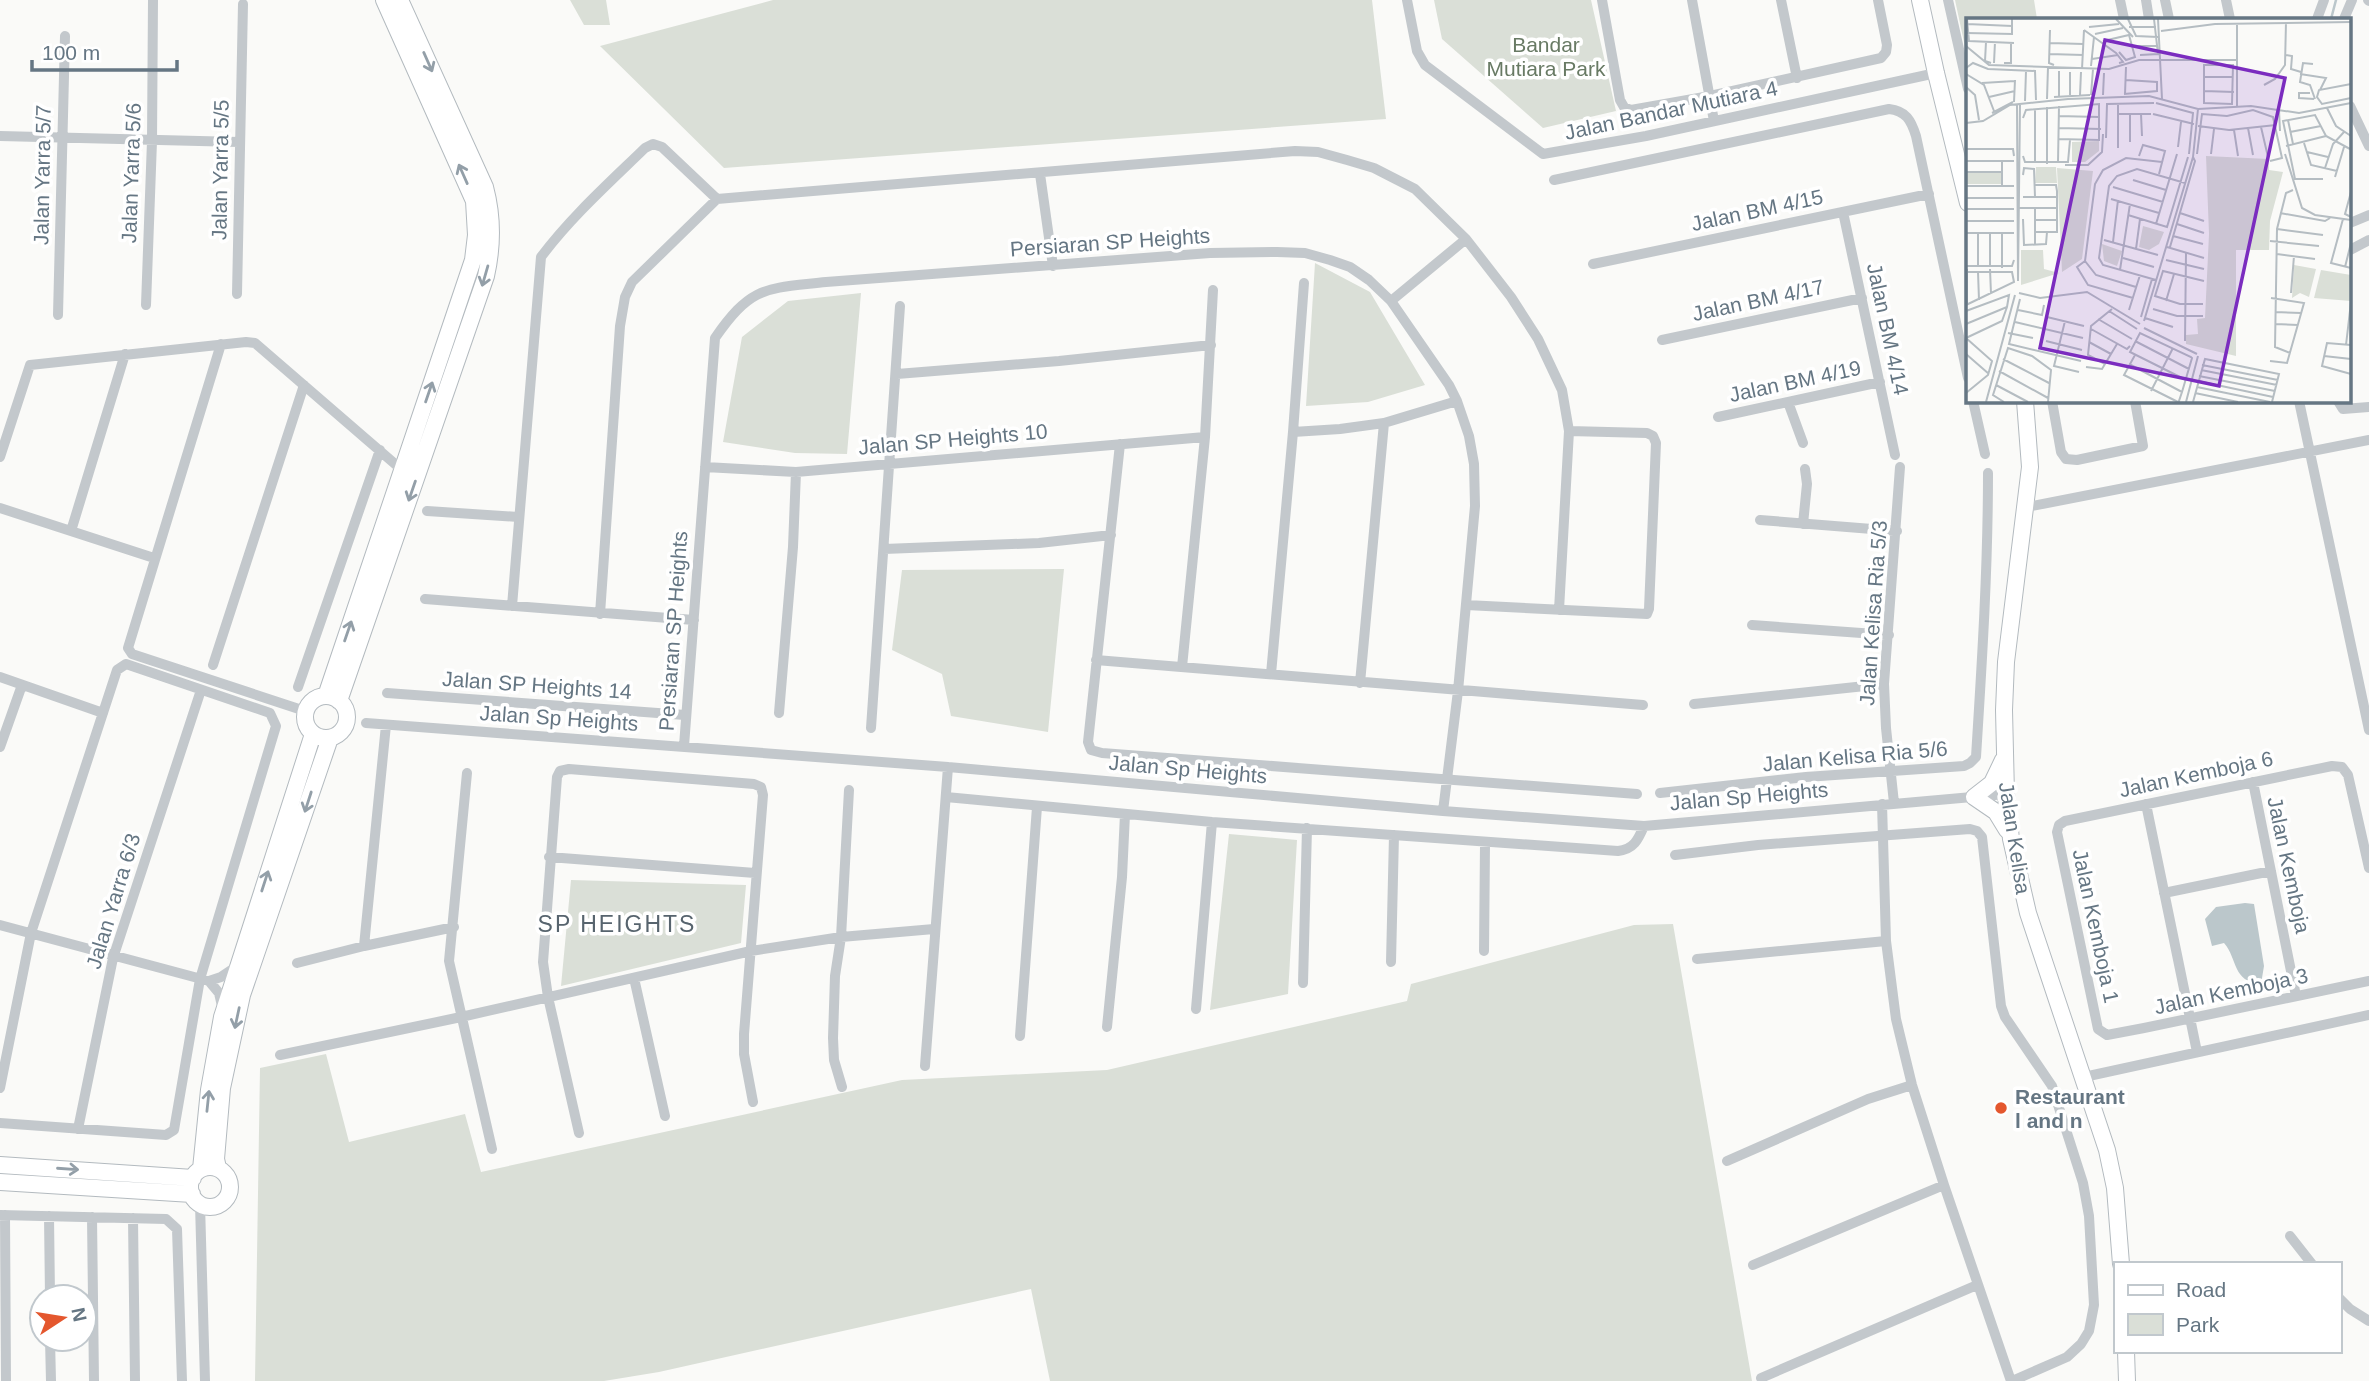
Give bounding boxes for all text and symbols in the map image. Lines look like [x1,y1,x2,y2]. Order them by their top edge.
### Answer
inset map [1966,18,2352,402]
scale bar [32,28,177,72]
park label: Bandar Mutiara Park [1486,33,1606,80]
text: 100 m [42,41,100,64]
one-way arrow [422,51,435,72]
street label: Jalan Bandar Mutiara 4 [1562,76,1780,144]
street label: Jalan Yarra 5/5 [207,100,233,240]
street label: Jalan Yarra 5/6 [117,102,145,244]
street label: Jalan Yarra 5/7 [29,105,55,245]
one-way arrow [456,164,469,186]
street label: Jalan BM 4/15 [1689,185,1825,235]
street label: Persiaran SP Heights [1009,224,1211,260]
street label: Jalan BM 4/14 [1863,261,1913,397]
one-way arrow [478,265,491,287]
street label: Jalan BM 4/17 [1690,275,1826,325]
street label: Jalan BM 4/19 [1727,356,1863,406]
one-way arrow [424,382,436,404]
street label: Jalan SP Heights 10 [857,419,1049,459]
one-way arrow [405,480,418,502]
street label: Jalan Kelisa Ria 5/3 [1855,520,1891,706]
street label: Persiaran SP Heights [655,530,691,732]
one-way arrow [343,620,355,642]
street label: Jalan SP Heights 14 [441,667,633,703]
street label: Jalan Sp Heights [479,701,639,735]
street label: Jalan Kelisa Ria 5/6 [1762,736,1948,776]
street label: Jalan Kemboja 6 [2117,746,2275,802]
street label: Jalan Sp Heights [1108,751,1268,787]
street label: Jalan Sp Heights [1669,778,1829,814]
street label: Jalan Kelisa [1995,780,2035,896]
one-way arrow [301,791,313,813]
street label: Jalan Kemboja [2263,795,2315,936]
street label: Jalan Yarra 6/3 [81,830,145,972]
street label: Jalan Kemboja 1 [2068,847,2124,1005]
one-way arrow [259,871,272,893]
district label: SP HEIGHTS [538,911,696,937]
street label: Jalan Kemboja 3 [2152,963,2310,1019]
one-way arrow [230,1006,243,1029]
place label: Restaurant l and n [2015,1085,2125,1132]
one-way arrow [202,1090,215,1113]
marker: Restaurant l and n [1993,1100,2009,1116]
one-way arrow [56,1163,79,1176]
legend [2114,1262,2341,1353]
text: Road [2176,1278,2226,1301]
north arrow [28,1283,98,1353]
text: N [67,1306,91,1323]
text: Park [2176,1313,2220,1336]

